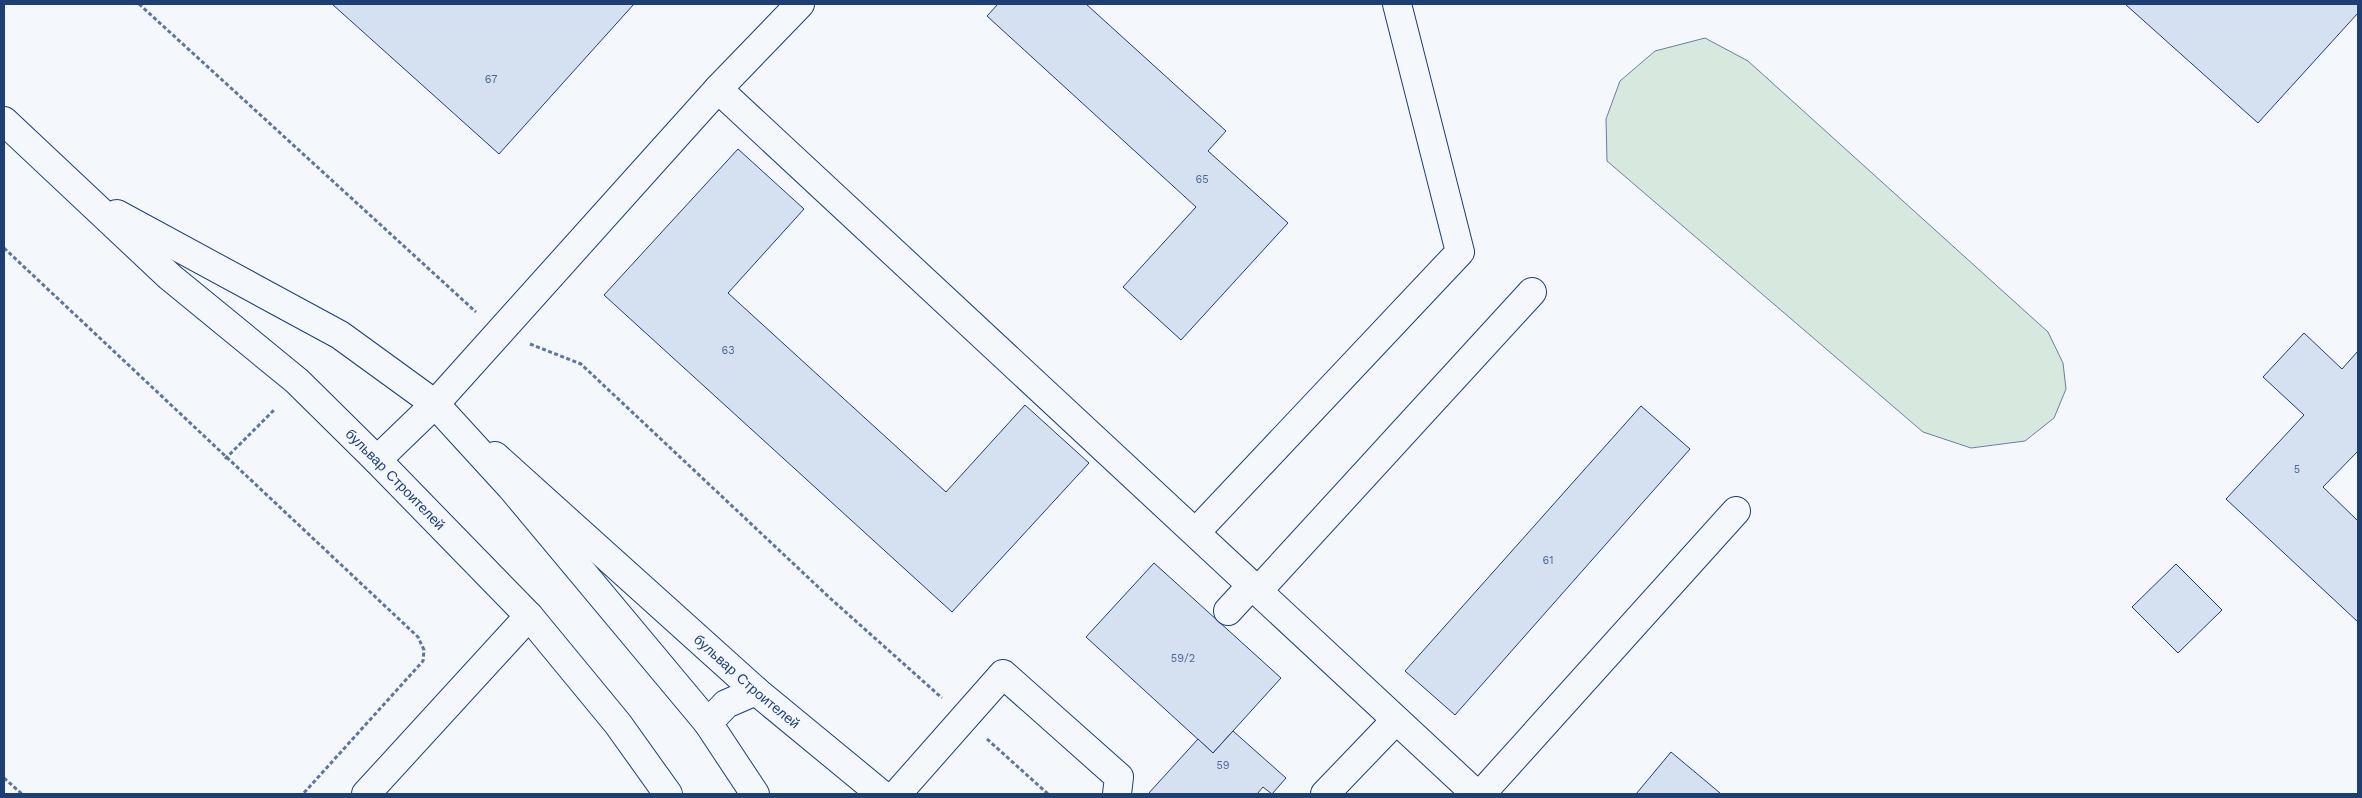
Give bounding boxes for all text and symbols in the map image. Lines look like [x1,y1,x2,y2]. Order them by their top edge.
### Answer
house number: 67 [485,73,497,86]
house number: 65 [1195,173,1209,186]
house number: 63 [721,344,735,357]
street label: бульвар Строителей [342,426,448,533]
house number: 5 [2294,463,2300,476]
house number: 61 [1543,554,1553,567]
street label: бульвар Строителей [691,631,803,732]
house number: 59/2 [1171,652,1195,665]
house number: 59 [1216,759,1230,772]

